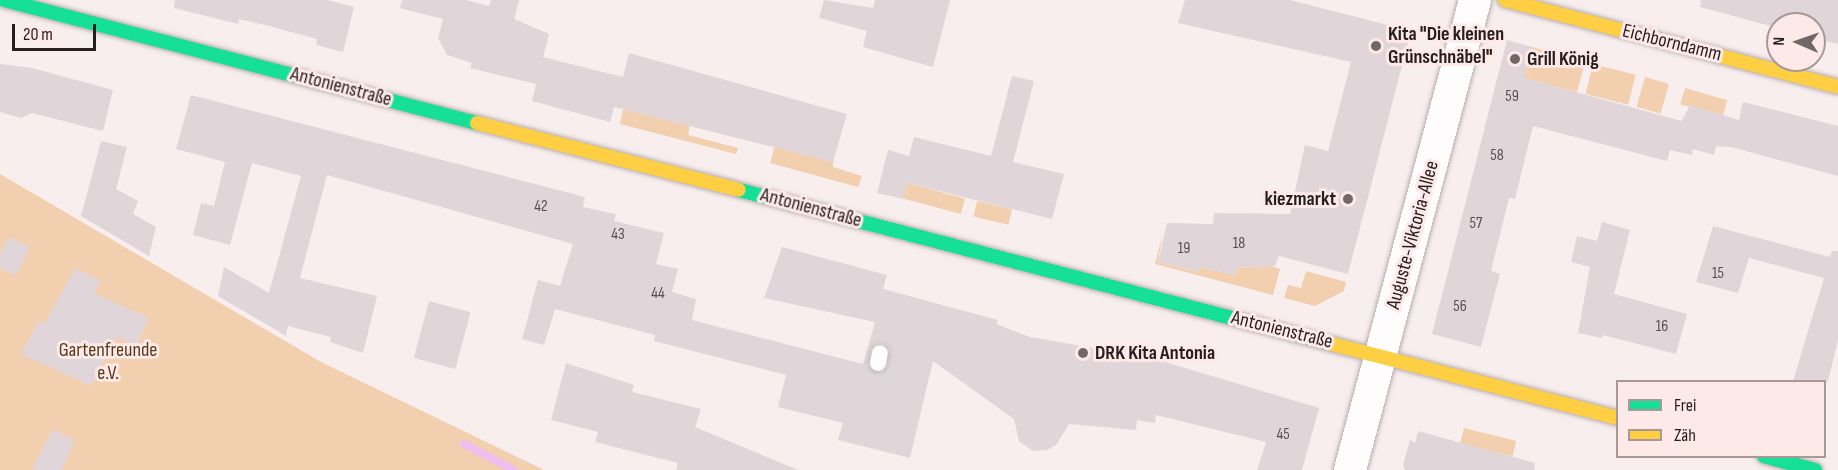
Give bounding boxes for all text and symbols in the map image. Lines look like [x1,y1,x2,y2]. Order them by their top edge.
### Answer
scale bar [15,12,99,50]
north arrow [1766,12,1826,72]
street label: Eichborndamm [1620,19,1724,67]
place label: Kita "Die kleinen Grünschnäbel" [1388,22,1504,69]
text: 20 m [23,24,53,45]
text: N [1770,37,1789,46]
marker: Kita "Die kleinen Grünschnäbel" [1369,39,1383,53]
place label: Grill König [1527,47,1599,71]
marker: Grill König [1508,52,1522,66]
street label: Antonienstraße [288,62,394,112]
house number: 59 [1505,87,1519,107]
house number: 58 [1490,146,1504,166]
street label: Auguste-Viktoria-Allee [1382,158,1444,312]
street label: Antonienstraße [758,183,864,233]
place label: kiezmarkt [1265,187,1336,211]
marker: kiezmarkt [1341,192,1355,206]
house number: 42 [534,197,548,217]
house number: 57 [1470,214,1482,234]
house number: 43 [611,225,625,245]
house number: 18 [1233,234,1245,254]
house number: 19 [1178,239,1190,259]
house number: 15 [1712,264,1724,284]
house number: 44 [651,284,665,304]
house number: 56 [1453,297,1467,317]
street label: Antonienstraße [1229,306,1335,354]
house number: 16 [1656,317,1668,337]
park label: Gartenfreunde e.V. [59,339,157,386]
place label: DRK Kita Antonia [1095,341,1215,365]
marker: DRK Kita Antonia [1076,346,1090,360]
legend [1616,380,1826,458]
text: Frei [1674,395,1696,416]
house number: 45 [1276,425,1290,445]
text: Zäh [1674,425,1696,446]

